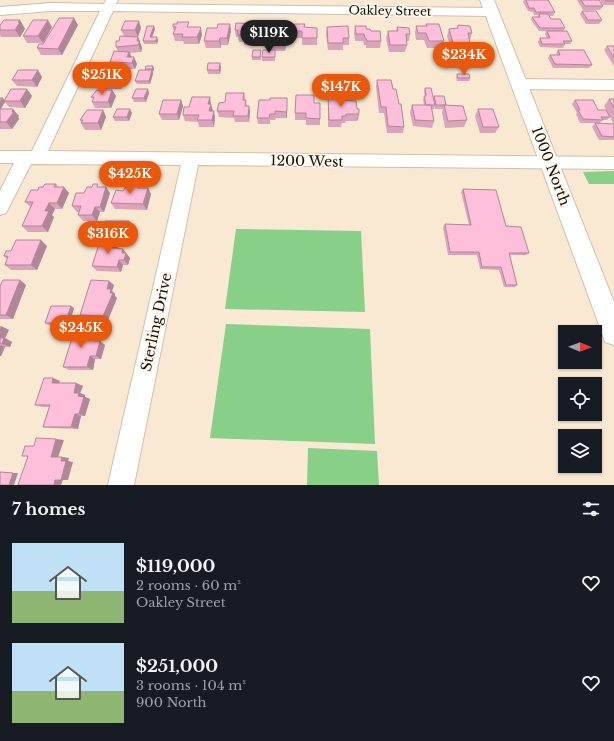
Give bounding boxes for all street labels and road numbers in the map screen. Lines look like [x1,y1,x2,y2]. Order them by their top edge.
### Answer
street label: Oakley Street [348,2,432,19]
street label: 1000 North [528,124,574,208]
street label: 1200 West [270,151,345,171]
street label: Sterling Drive [137,271,175,373]

